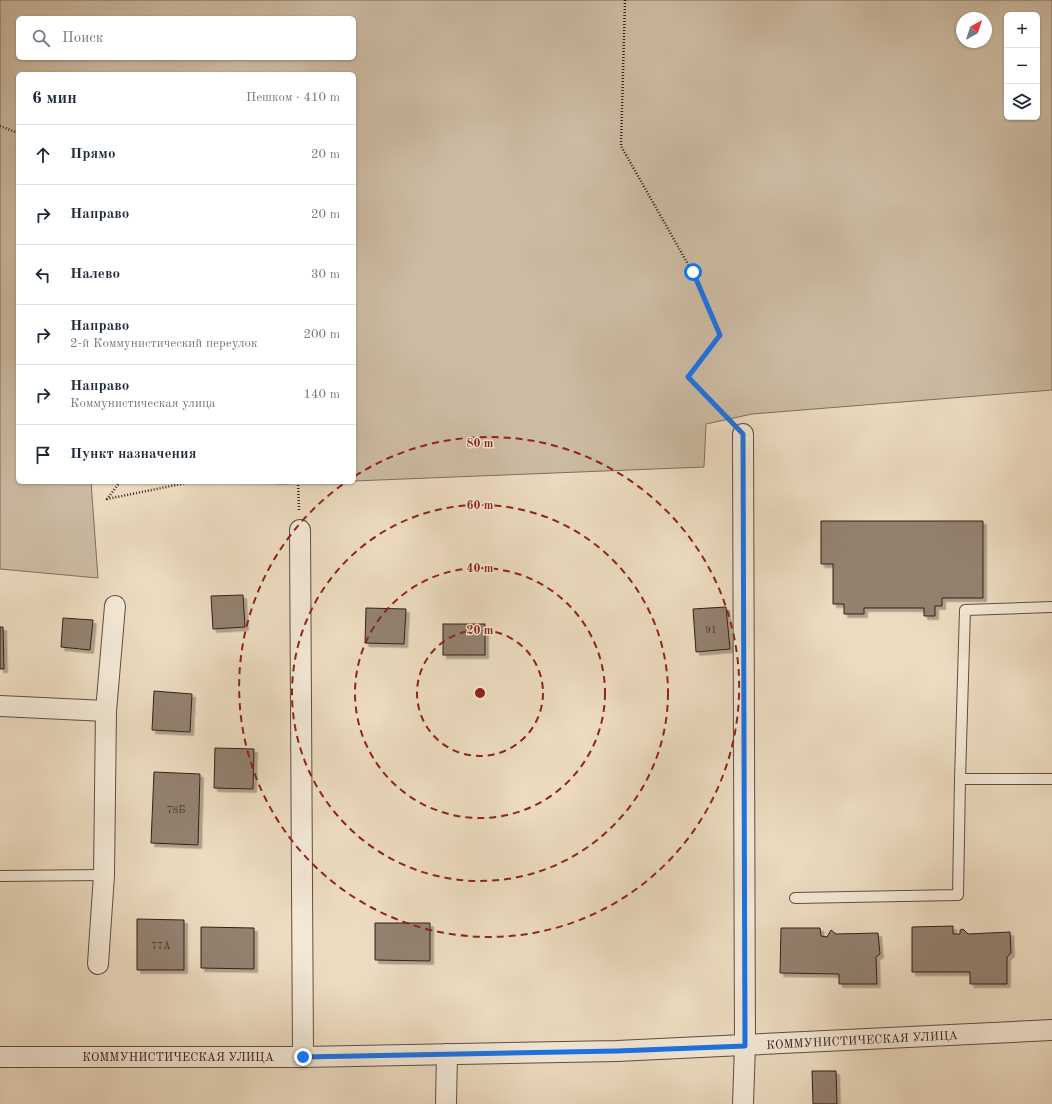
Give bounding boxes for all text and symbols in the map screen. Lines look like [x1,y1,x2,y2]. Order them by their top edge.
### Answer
north arrow [956,12,992,48]
map controls [1004,12,1040,120]
button: + [1004,12,1040,48]
search box [16,16,356,60]
icon: search [30,27,52,49]
text: Поиск [62,31,103,46]
button: − [1004,48,1040,84]
button: layers [1004,84,1040,120]
text: 6 мин [32,90,77,107]
text: Пешком · 410 m [246,91,340,104]
icon: ahead [32,144,54,166]
text: Прямо [70,147,116,162]
text: 20 m [311,148,340,161]
icon: right [32,204,54,226]
text: Направо [70,207,129,222]
text: 20 m [311,208,340,221]
route start [684,263,702,281]
icon: left [32,264,54,286]
text: Налево [70,267,120,282]
text: 30 m [311,268,340,281]
text: Направо [70,319,129,334]
icon: right [32,324,54,346]
text: 200 m [303,328,340,341]
text: 2-й Коммунистический переулок [70,337,258,350]
text: Направо [70,379,129,394]
icon: right [32,384,54,406]
text: 140 m [303,388,340,401]
text: Коммунистическая улица [70,397,215,410]
text: 80 m [467,438,494,450]
icon: arrive [32,444,54,466]
text: Пункт назначения [70,447,197,462]
text: 60 m [467,500,494,512]
text: 40 m [467,563,494,575]
text: 20 m [467,625,494,637]
house number: 91 [705,625,717,635]
centre of rings [473,686,487,700]
house number: 78Б [167,805,185,815]
house number: 77А [151,941,171,951]
street label: КОММУНИСТИЧЕСКАЯ УЛИЦА [766,1030,958,1052]
route end [294,1048,312,1066]
street label: КОММУНИСТИЧЕСКАЯ УЛИЦА [82,1052,274,1064]

